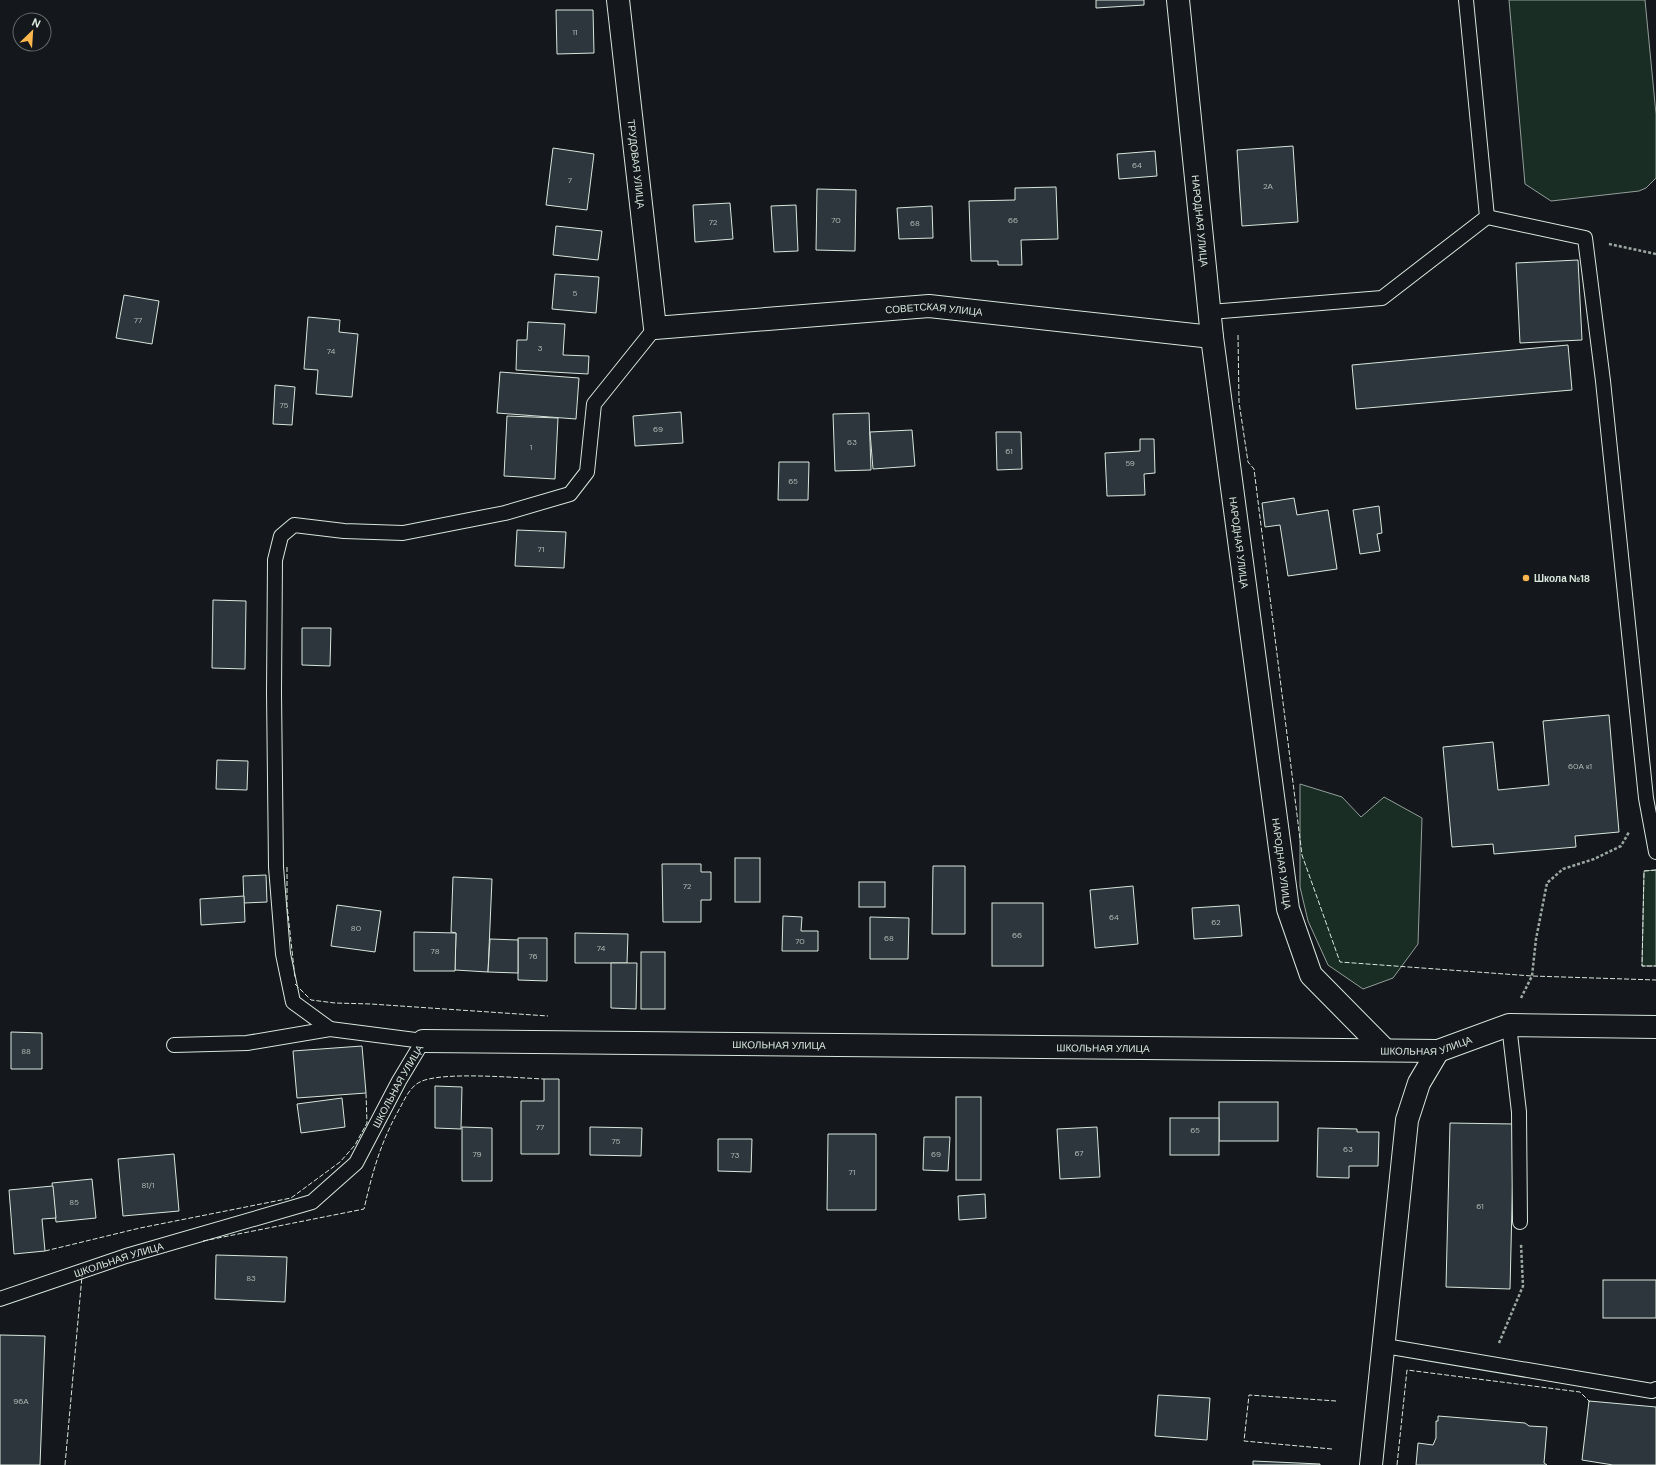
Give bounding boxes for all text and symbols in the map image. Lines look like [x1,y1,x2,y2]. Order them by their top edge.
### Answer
north arrow [12,12,52,52]
text: N [30,15,43,31]
house number: 11 [573,27,578,37]
street label: ТРУДОВАЯ УЛИЦА [625,119,648,210]
house number: 64 [1132,160,1142,170]
street label: НАРОДНАЯ УЛИЦА [1189,174,1211,268]
house number: 7 [568,175,572,185]
house number: 2А [1263,181,1274,191]
house number: 70 [831,215,841,225]
house number: 66 [1008,215,1018,225]
house number: 72 [709,217,718,227]
house number: 68 [910,218,920,228]
house number: 5 [573,288,578,298]
street label: СОВЕТСКАЯ УЛИЦА [885,299,984,318]
house number: 77 [134,315,142,325]
house number: 3 [538,343,543,353]
house number: 74 [327,346,335,356]
house number: 75 [280,400,289,410]
house number: 69 [653,424,663,434]
house number: 63 [847,437,857,447]
house number: 1 [530,442,532,452]
house number: 61 [1005,446,1013,456]
house number: 59 [1125,458,1135,468]
house number: 65 [788,476,798,486]
street label: НАРОДНАЯ УЛИЦА [1227,496,1252,589]
house number: 71 [538,544,544,554]
place label: Школа №18 [1534,572,1590,585]
marker: Школа №18 [1521,573,1531,583]
house number: 60А к1 [1568,761,1592,771]
street label: НАРОДНАЯ УЛИЦА [1269,817,1295,911]
house number: 72 [683,881,692,891]
house number: 64 [1109,912,1119,922]
house number: 62 [1211,917,1221,927]
house number: 80 [351,923,362,933]
house number: 66 [1012,930,1022,940]
house number: 68 [884,933,894,943]
house number: 70 [795,936,805,946]
house number: 74 [597,943,605,953]
house number: 78 [431,946,440,956]
house number: 76 [528,951,538,961]
street label: ШКОЛЬНАЯ УЛИЦА [1380,1033,1474,1057]
street label: ШКОЛЬНАЯ УЛИЦА [732,1038,826,1051]
street label: ШКОЛЬНАЯ УЛИЦА [1056,1041,1150,1055]
street label: ШКОЛЬНАЯ УЛИЦА [369,1042,426,1130]
house number: 88 [21,1046,31,1056]
house number: 77 [536,1122,544,1132]
house number: 65 [1190,1125,1200,1135]
house number: 75 [612,1136,621,1146]
house number: 63 [1343,1144,1353,1154]
house number: 67 [1074,1148,1084,1158]
house number: 79 [472,1149,482,1159]
house number: 69 [931,1149,941,1159]
house number: 73 [731,1150,740,1160]
house number: 71 [849,1167,855,1177]
house number: 81/1 [142,1180,154,1190]
house number: 85 [69,1197,79,1207]
house number: 61 [1476,1201,1484,1211]
street label: ШКОЛЬНАЯ УЛИЦА [72,1239,165,1280]
house number: 83 [246,1273,256,1283]
house number: 96А [13,1396,29,1406]

